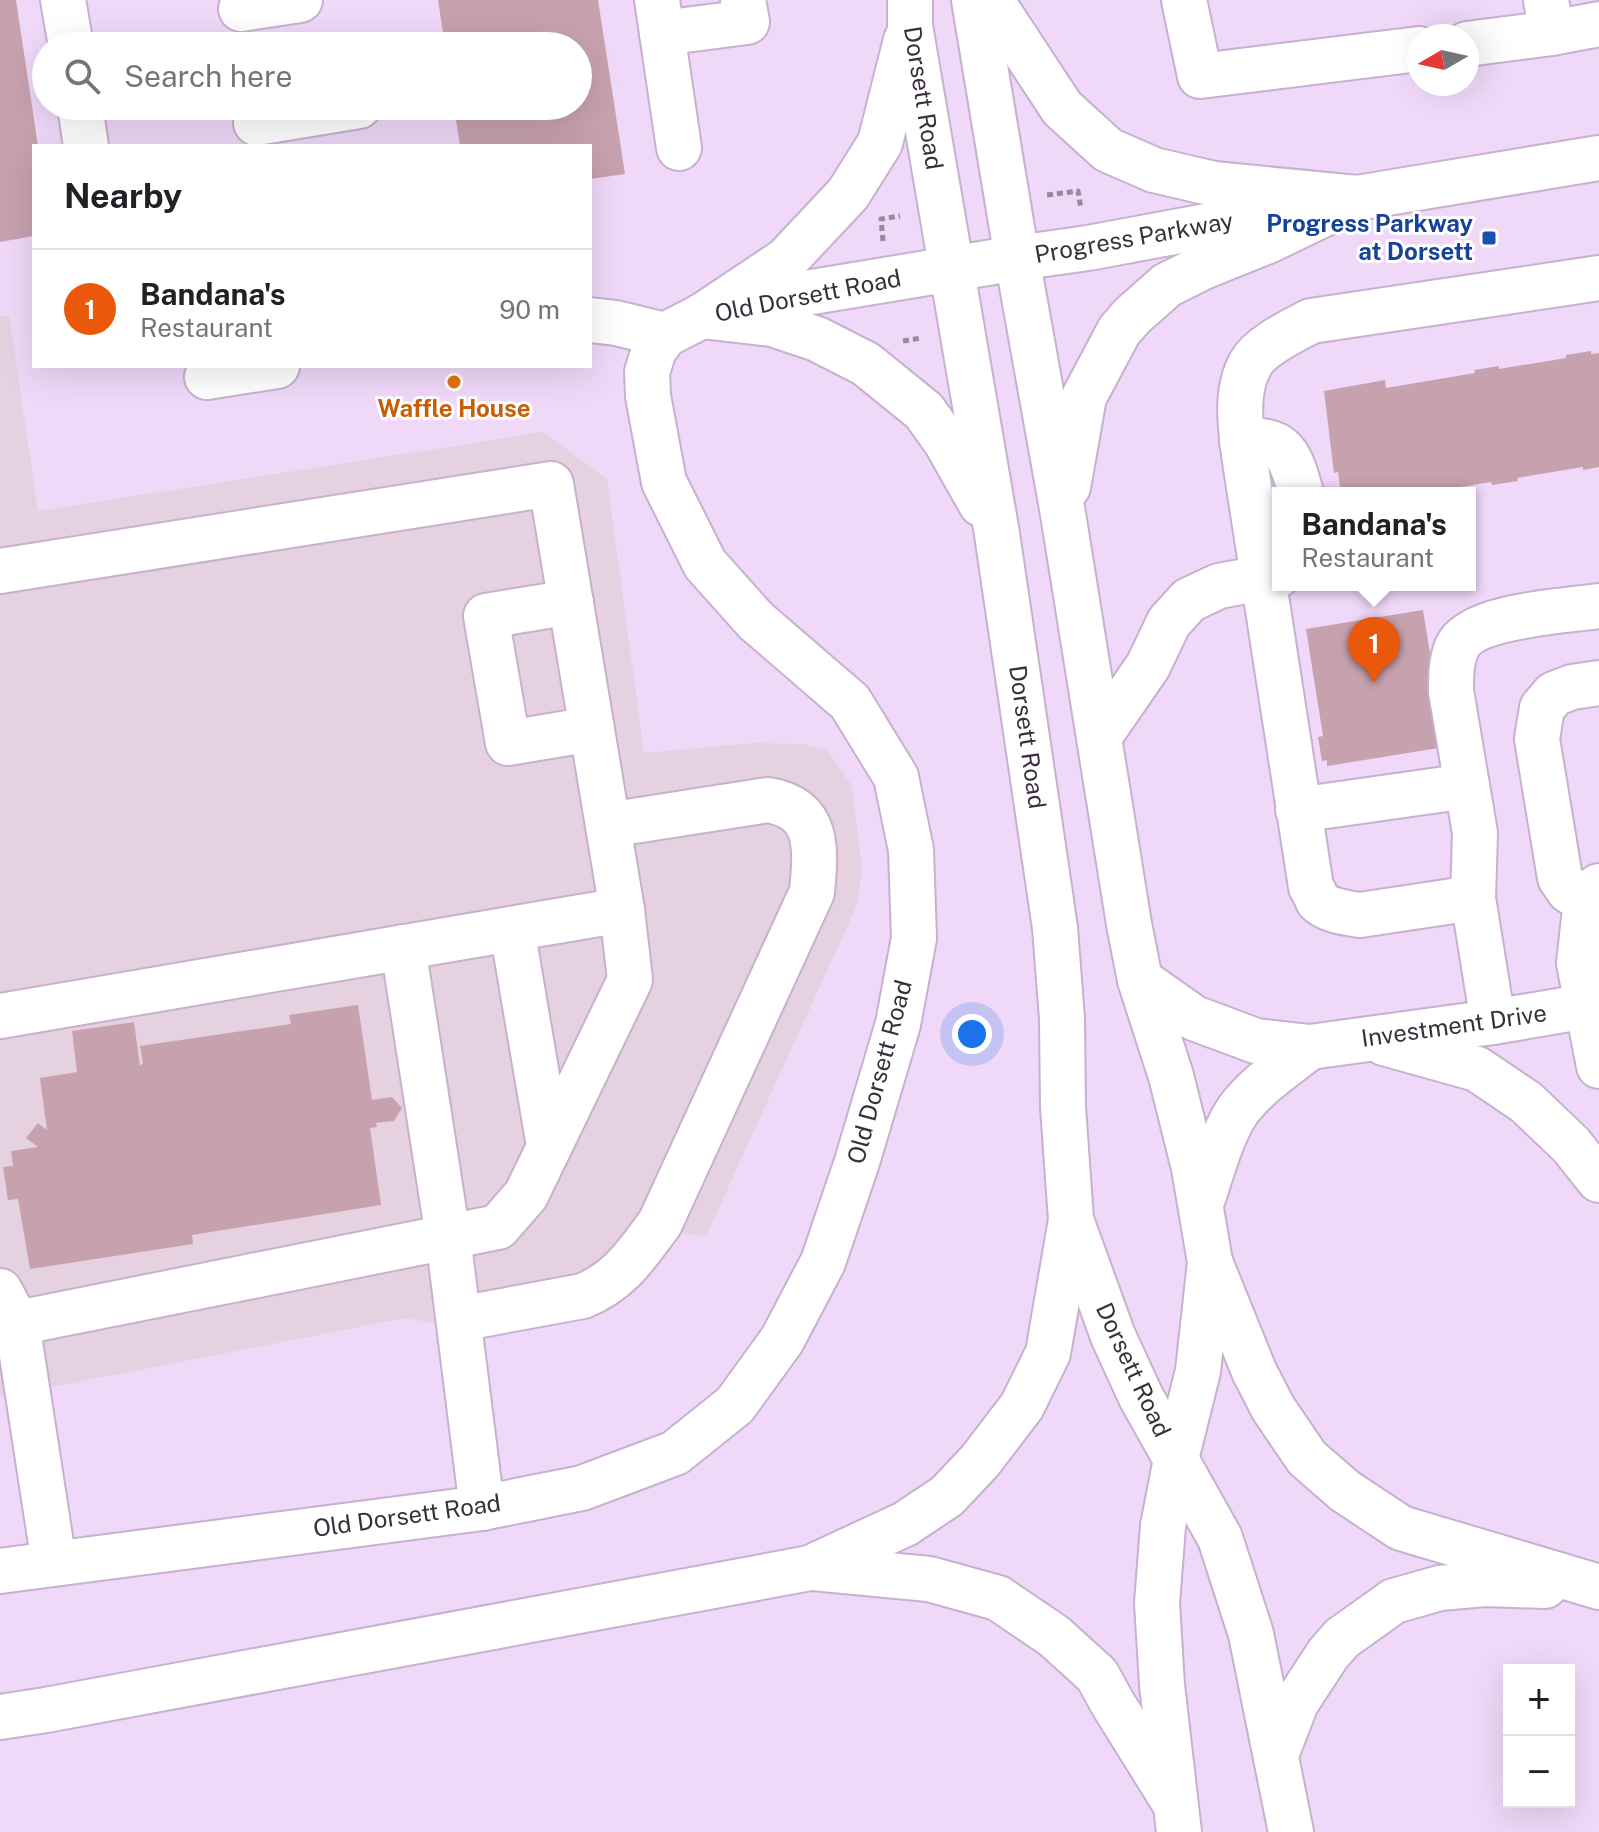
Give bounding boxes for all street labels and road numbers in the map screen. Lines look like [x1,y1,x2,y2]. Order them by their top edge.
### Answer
street label: Dorsett Road [899,24,949,172]
street label: Progress Parkway [1032,206,1236,268]
street label: Old Dorsett Road [712,263,903,327]
street label: Dorsett Road [1004,663,1052,811]
street label: Old Dorsett Road [841,977,917,1167]
street label: Investment Drive [1359,998,1548,1052]
street label: Dorsett Road [1091,1298,1177,1441]
street label: Old Dorsett Road [311,1488,502,1542]

